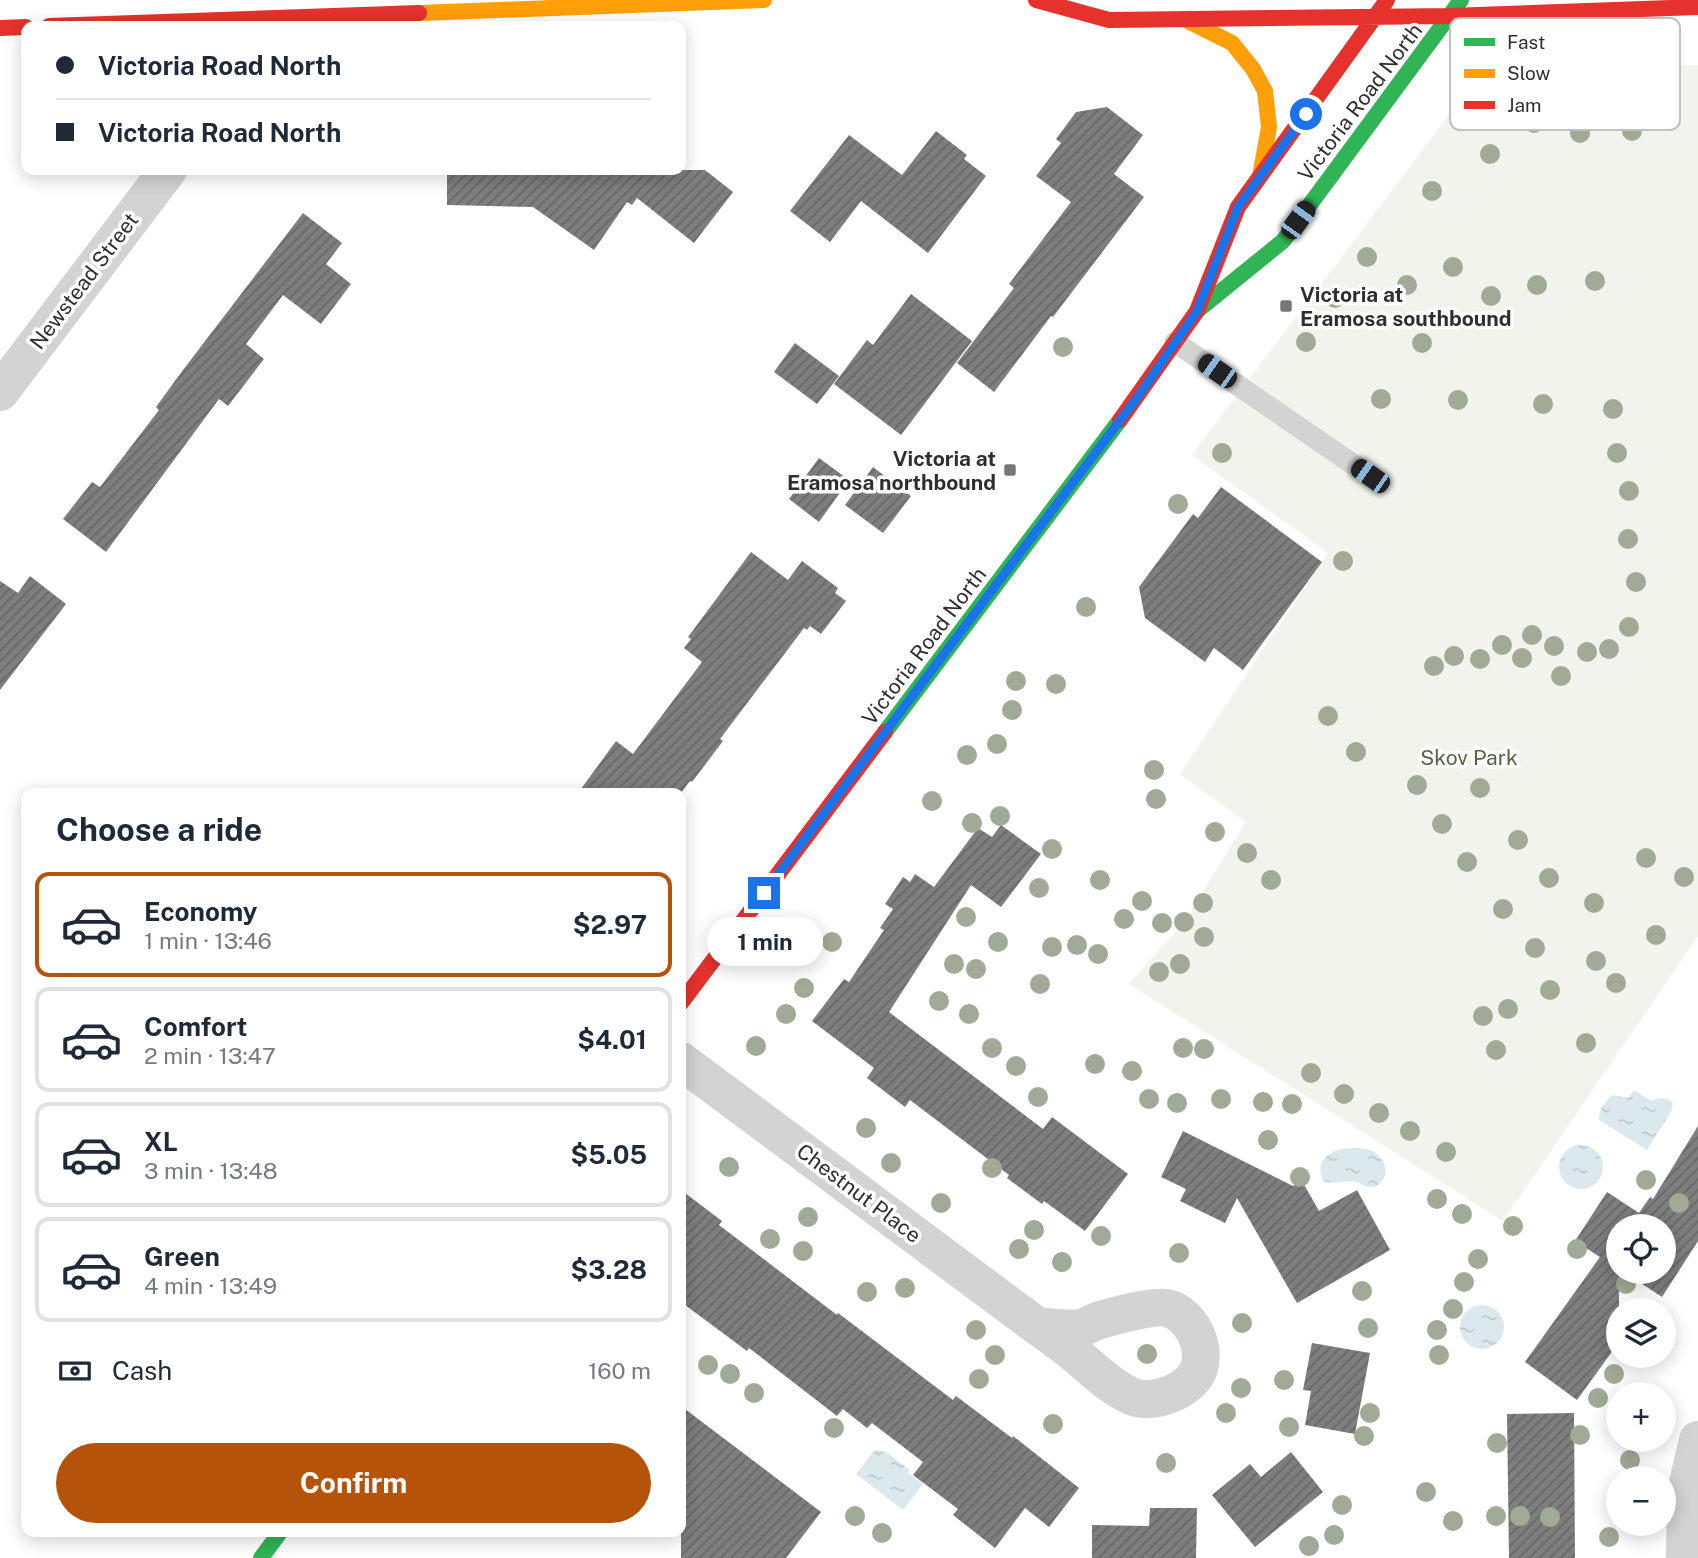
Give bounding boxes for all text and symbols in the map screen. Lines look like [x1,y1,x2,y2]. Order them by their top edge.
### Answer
street label: Victoria Road North [1293,18,1427,186]
legend [1450,18,1680,130]
text: Fast [1507,31,1545,53]
text: Victoria Road North [98,50,341,81]
text: Slow [1507,62,1551,84]
text: Jam [1507,94,1541,116]
route start [1290,98,1322,130]
text: Victoria Road North [98,117,341,148]
car [1278,197,1319,243]
street label: Newstead Street [25,208,143,354]
place label: Victoria at Eramosa southbound [1300,282,1511,331]
marker: Victoria at Eramosa southbound [1278,298,1294,314]
car [1194,350,1241,392]
place label: Victoria at Eramosa northbound [787,446,996,495]
car [1347,455,1394,497]
marker: Victoria at Eramosa northbound [1002,462,1018,478]
street label: Victoria Road North [857,562,991,730]
park label: Skov Park [1420,745,1518,770]
text: Choose a ride [56,811,262,848]
route end [748,877,780,909]
icon: car [60,893,123,956]
text: Economy [144,896,257,927]
text: $2.97 [573,909,647,940]
callout: 1 min [706,917,822,966]
text: 1 min · 13:46 [144,927,272,954]
text: 1 min [737,928,793,955]
icon: car [60,1008,123,1071]
text: Comfort [144,1011,247,1042]
text: $4.01 [577,1024,647,1055]
text: 2 min · 13:47 [144,1042,276,1069]
icon: car [60,1123,123,1186]
text: XL [144,1126,178,1157]
street label: Chestnut Place [792,1138,926,1248]
text: $5.05 [570,1139,647,1170]
text: 3 min · 13:48 [144,1157,278,1184]
map controls [1606,1214,1676,1536]
button: locate [1606,1214,1676,1284]
icon: car [60,1238,123,1301]
text: Green [144,1241,220,1272]
text: $3.28 [571,1254,647,1285]
text: 4 min · 13:49 [144,1272,277,1299]
button: layers [1606,1298,1676,1368]
icon: cash [56,1352,94,1390]
text: Cash [112,1355,172,1386]
text: 160 m [588,1357,651,1384]
button: + [1606,1382,1676,1452]
button: Confirm [56,1443,651,1523]
button: − [1606,1466,1676,1536]

